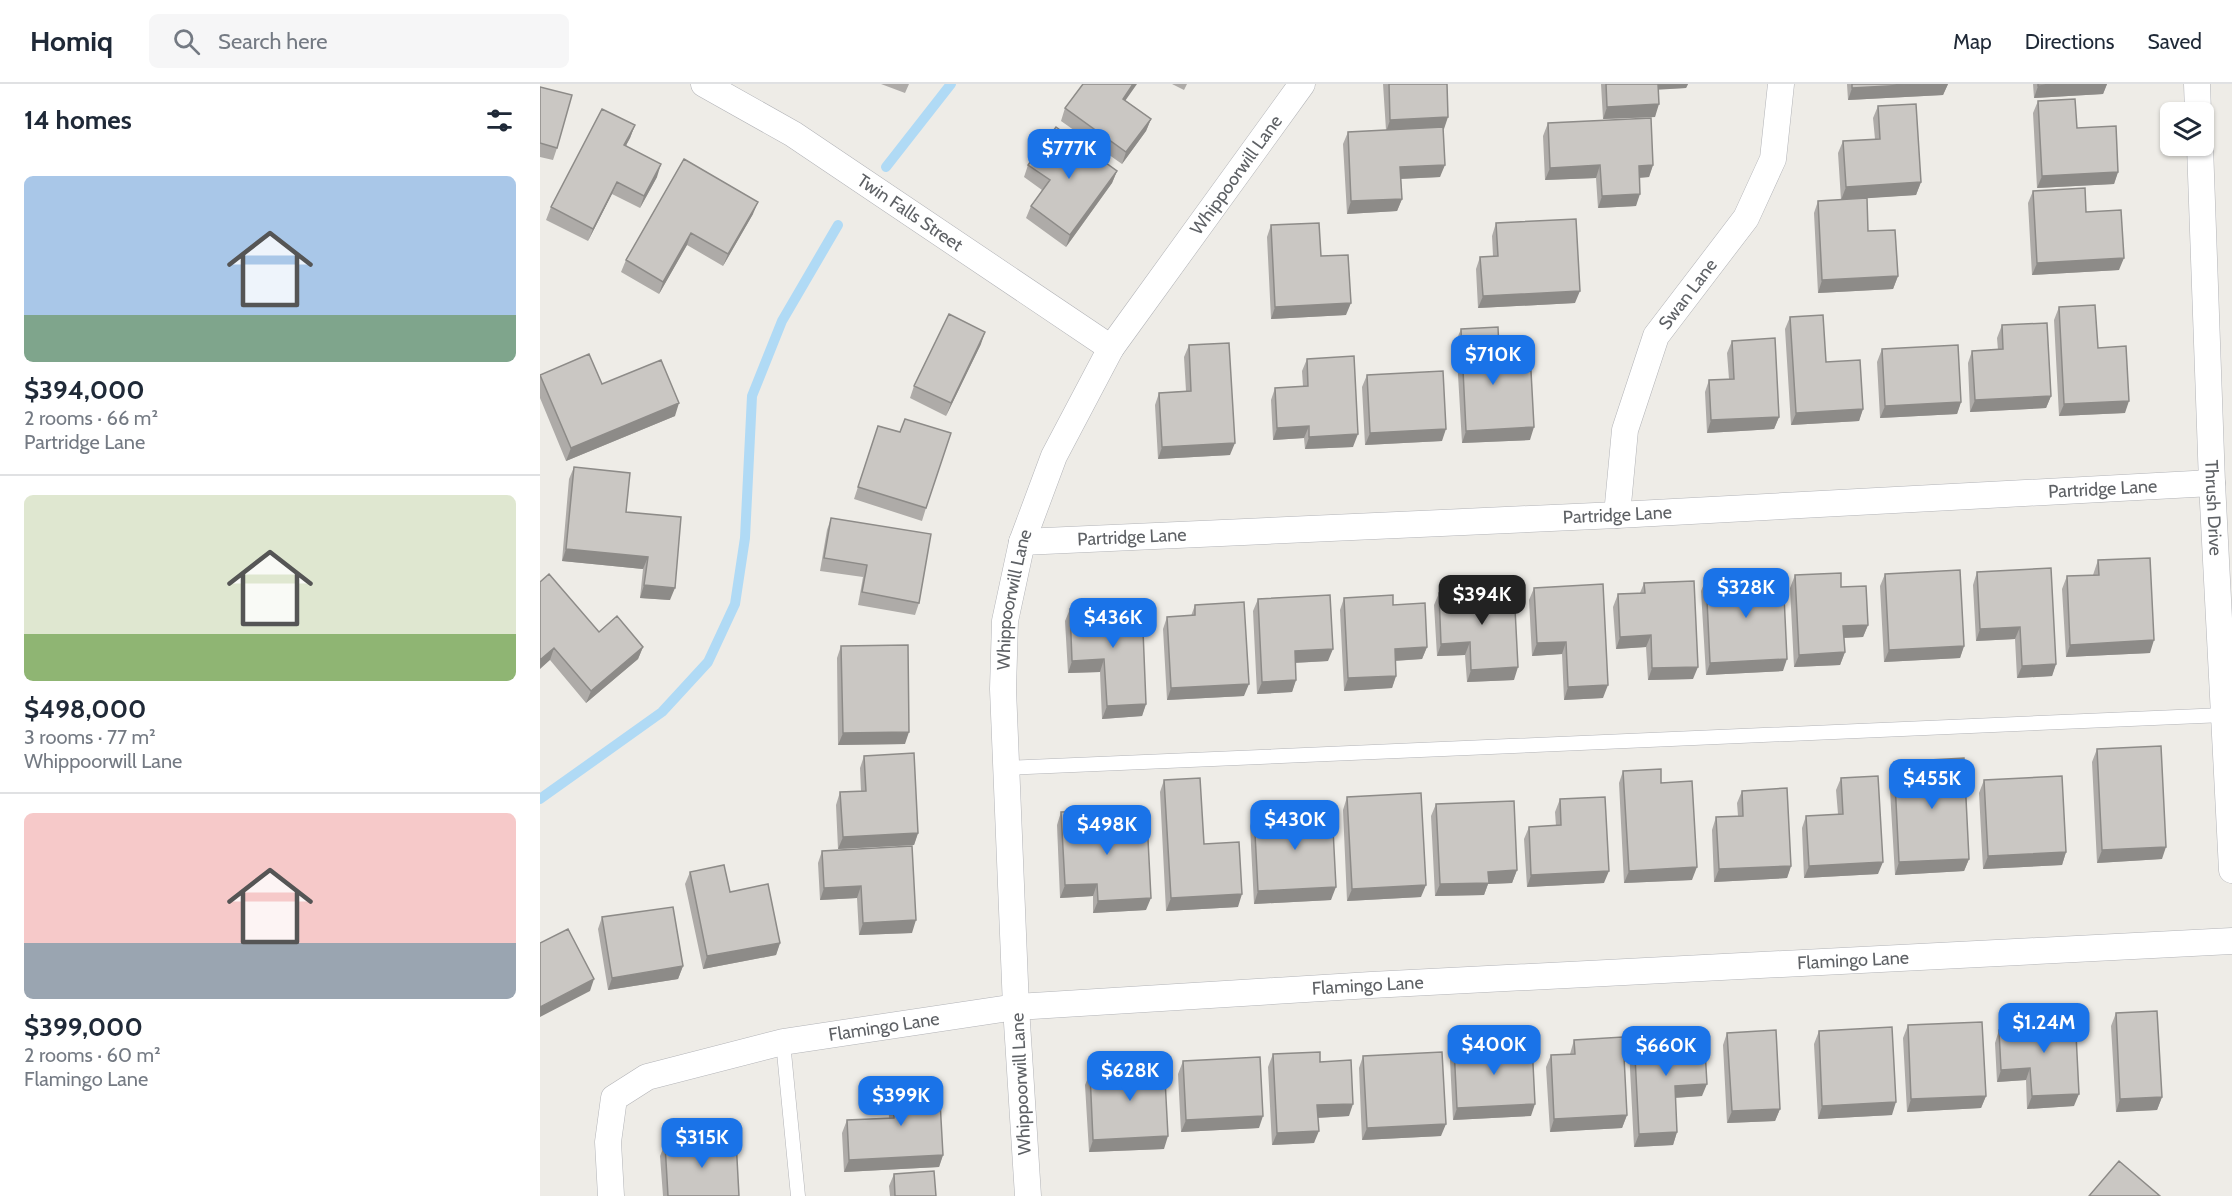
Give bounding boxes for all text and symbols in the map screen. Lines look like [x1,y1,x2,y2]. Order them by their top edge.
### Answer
search box [149,14,569,68]
text: Homiq [30,24,113,58]
icon: search [170,25,203,58]
text: Search here [218,28,327,55]
text: Map [1953,29,1992,54]
text: Directions [2025,29,2114,54]
text: Saved [2147,29,2202,54]
map controls [2160,102,2214,156]
button: layers [2160,102,2214,156]
text: 14 homes [24,104,132,136]
icon: filters [483,104,516,137]
street label: Whippoorwill Lane [1186,111,1287,239]
pin: $777K [1027,129,1111,180]
text: $777K [1042,136,1096,160]
street label: Twin Falls Street [853,169,967,256]
icon: home [216,215,324,323]
street label: Swan Lane [1654,254,1722,334]
pin: $710K [1451,335,1535,386]
text: $710K [1465,342,1521,366]
text: $394,000 [24,374,145,406]
text: 2 rooms · 66 m² [24,406,158,430]
text: Partridge Lane [24,430,145,454]
street label: Thrush Drive [2200,459,2227,556]
street label: Partridge Lane [2048,475,2158,503]
street label: Partridge Lane [1562,501,1673,528]
street label: Partridge Lane [1077,524,1187,550]
street label: Whippoorwill Lane [993,526,1037,670]
icon: home [216,534,324,642]
pin: $328K [1704,568,1788,619]
pin: $394K [1440,575,1524,626]
text: $328K [1717,575,1775,599]
text: $394K [1453,582,1511,606]
pin: $436K [1071,598,1155,649]
text: $436K [1084,605,1142,629]
text: $498,000 [24,693,146,725]
text: 3 rooms · 77 m² [24,725,156,749]
text: Whippoorwill Lane [24,749,182,773]
pin: $455K [1890,759,1974,810]
text: $455K [1903,766,1961,790]
pin: $430K [1253,800,1337,851]
pin: $498K [1065,805,1149,856]
text: $430K [1264,807,1326,831]
text: $498K [1077,812,1137,836]
icon: home [216,852,324,960]
street label: Flamingo Lane [1797,947,1909,974]
street label: Flamingo Lane [1311,971,1424,1000]
pin: $1.24M [1995,1003,2093,1054]
street label: Flamingo Lane [827,1008,941,1046]
text: $1.24M [2012,1010,2076,1034]
text: $399,000 [24,1011,143,1043]
street label: Whippoorwill Lane [1006,1012,1036,1156]
pin: $400K [1452,1025,1536,1076]
pin: $660K [1624,1026,1708,1077]
text: $400K [1462,1032,1526,1056]
text: $660K [1636,1033,1696,1057]
text: 2 rooms · 60 m² [24,1043,161,1067]
pin: $628K [1088,1051,1172,1102]
text: $628K [1101,1058,1159,1082]
text: Flamingo Lane [24,1067,148,1091]
pin: $399K [859,1076,943,1127]
text: $399K [872,1083,930,1107]
pin: $315K [660,1118,744,1169]
text: $315K [675,1125,729,1149]

